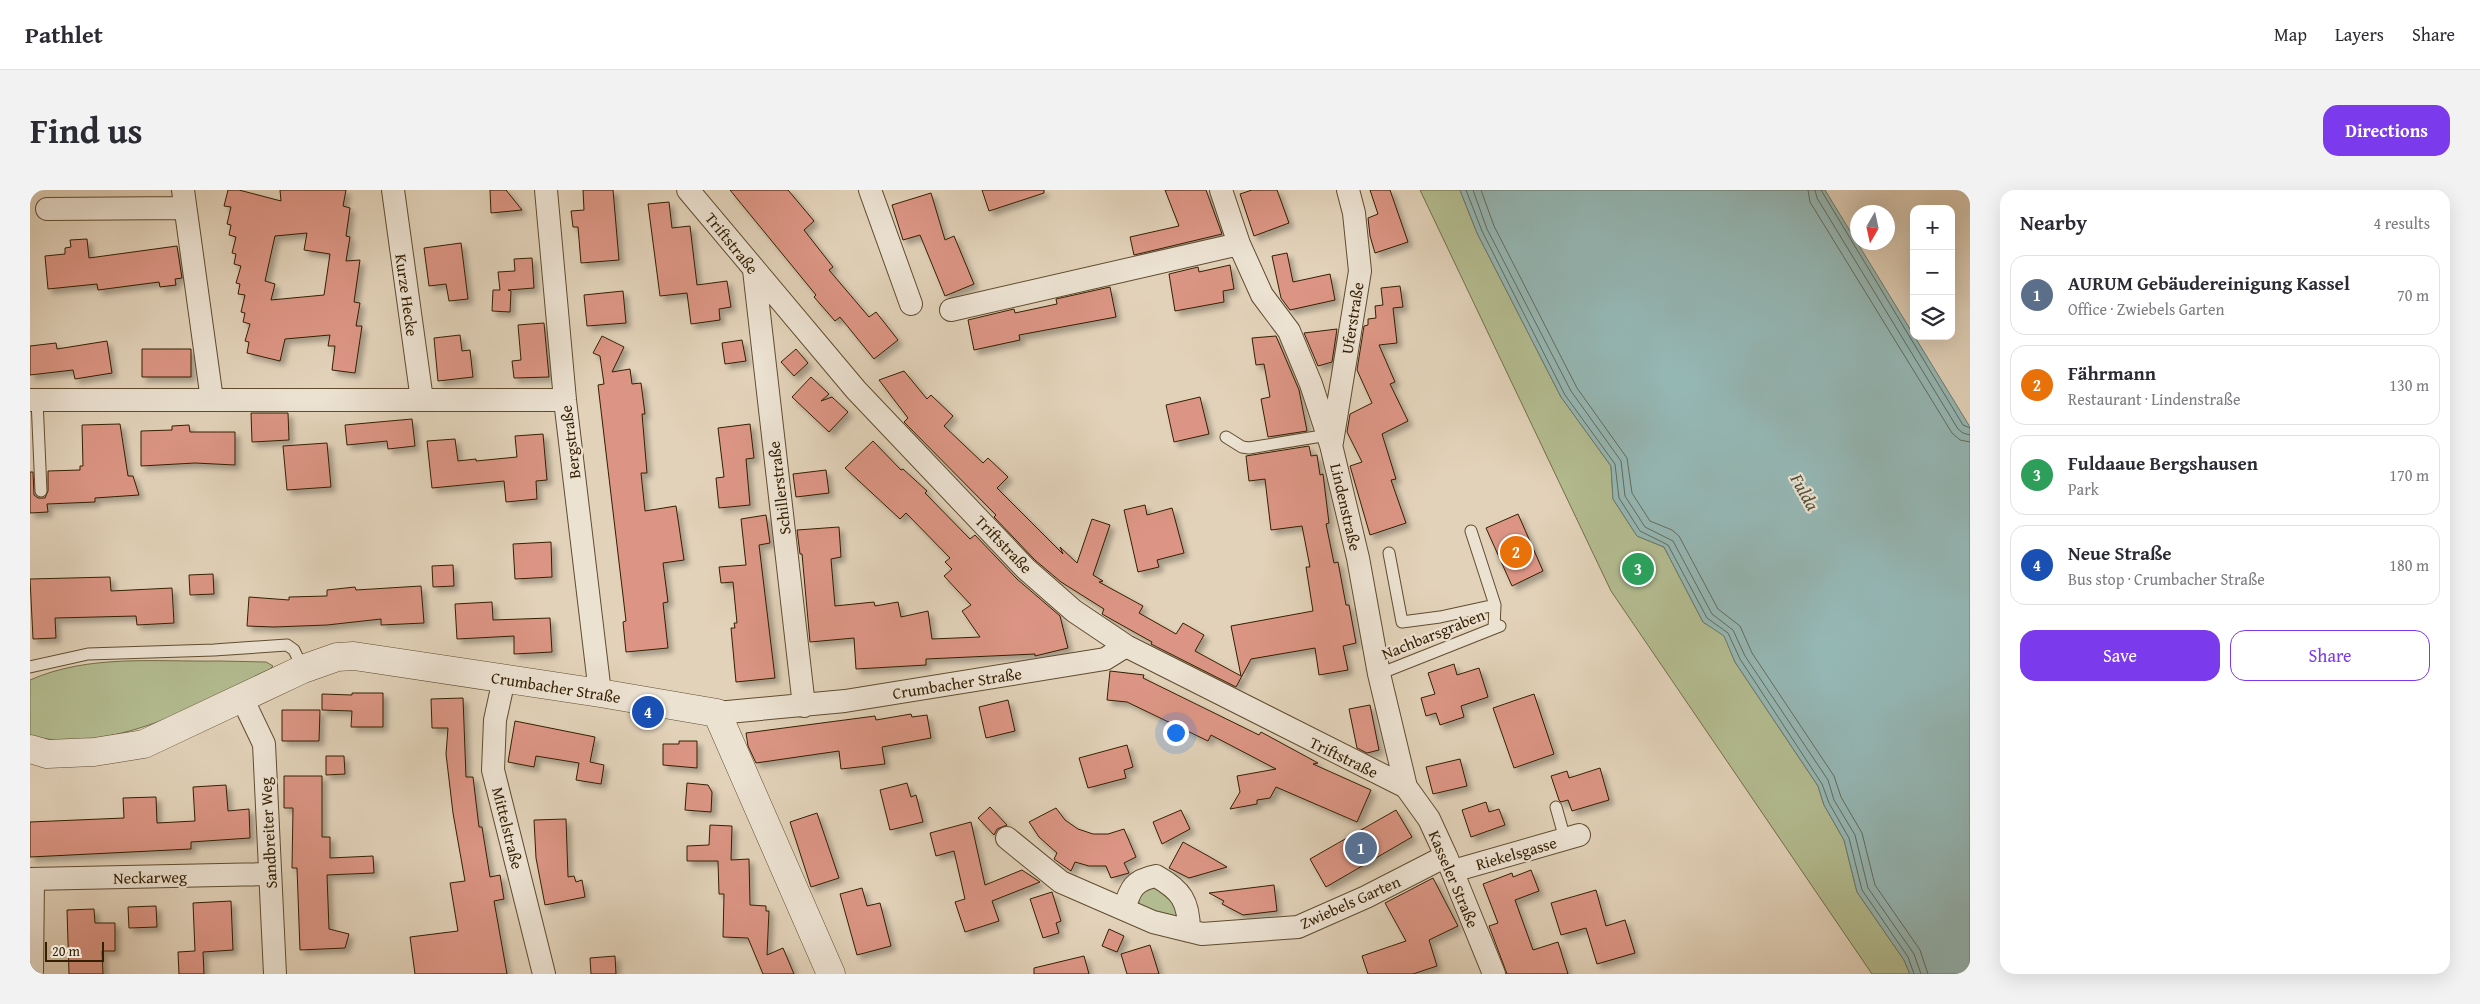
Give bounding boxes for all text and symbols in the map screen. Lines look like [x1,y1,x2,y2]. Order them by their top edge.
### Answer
text: Pathlet [25,17,103,52]
text: Map [2274,21,2307,48]
text: Layers [2335,21,2384,48]
text: Share [2412,21,2455,48]
text: Find us [30,105,143,156]
button: Directions [2323,105,2450,156]
north arrow [1850,205,1895,250]
map controls [1910,205,1955,340]
button: + [1910,205,1955,250]
street label: Triftstraße [699,207,765,279]
text: Nearby [2020,207,2087,238]
text: 4 results [2373,211,2430,235]
button: − [1910,250,1955,295]
street label: Kurze Hecke [389,252,425,338]
text: AURUM Gebäudereinigung Kassel [2068,269,2350,297]
street label: Uferstraße [1334,280,1370,356]
text: 1 [2033,283,2041,307]
text: 70 m [2397,283,2429,307]
button: layers [1910,295,1955,340]
text: Office · Zwiebels Garten [2068,297,2225,321]
text: Fährmann [2068,359,2156,387]
text: 2 [2033,373,2041,397]
text: 130 m [2389,373,2429,397]
text: Restaurant · Lindenstraße [2068,387,2240,411]
street label: Bergstraße [554,404,586,480]
street label: Schillerstraße [761,440,797,536]
text: Fuldaaue Bergshausen [2068,449,2258,477]
street label: Lindenstraße [1324,461,1368,553]
text: 3 [2033,463,2041,487]
text: 170 m [2389,463,2429,487]
water label: Fulda [1783,468,1827,516]
text: Park [2068,477,2099,501]
street label: Triftstraße [970,509,1038,579]
pin: 2 [1500,533,1532,571]
text: Neue Straße [2068,539,2172,567]
pin: 3 [1622,550,1654,588]
text: 4 [2033,553,2041,577]
text: 180 m [2389,553,2429,577]
text: Bus stop · Crumbacher Straße [2068,567,2265,591]
street label: Nachbarsgraben [1378,602,1488,666]
button: Save [2020,630,2220,681]
button: Share [2230,630,2430,681]
street label: Crumbacher Straße [891,661,1023,705]
street label: Crumbacher Straße [490,665,622,709]
pin: 4 [632,693,664,731]
your location [1163,720,1189,746]
street label: Triftstraße [1306,730,1382,784]
street label: Sandbreiter Weg [253,777,283,889]
street label: Mittelstraße [486,784,530,872]
street label: Kasseler Straße [1423,827,1485,931]
pin: 1 [1345,829,1377,867]
street label: Riekelsgasse [1473,830,1559,876]
street label: Neckarweg [113,864,187,890]
street label: Zwiebels Garten [1296,869,1404,935]
scale bar [45,939,104,962]
text: 20 m [52,941,80,961]

